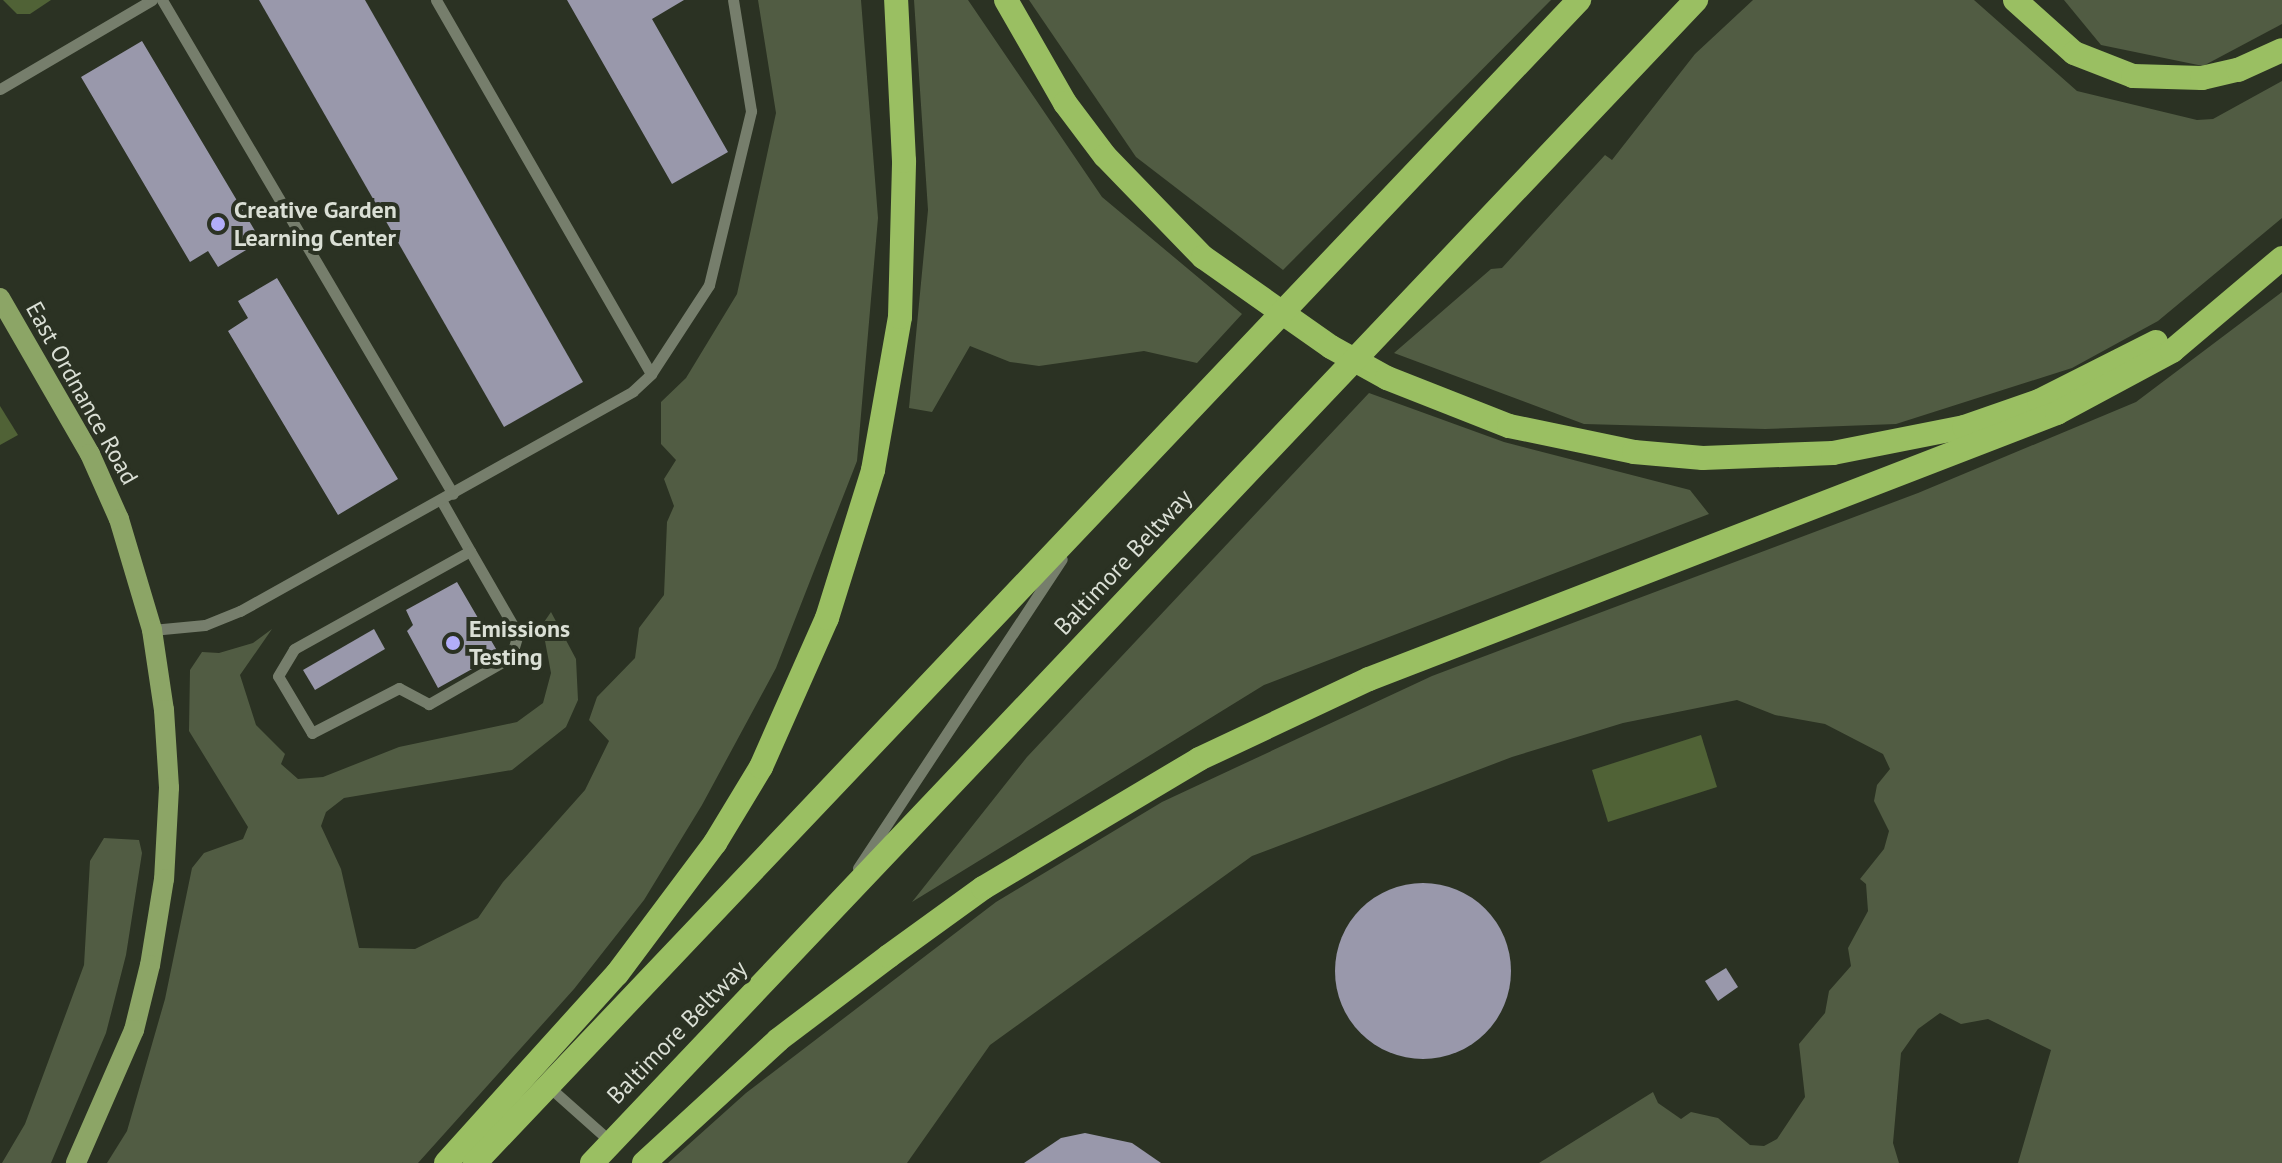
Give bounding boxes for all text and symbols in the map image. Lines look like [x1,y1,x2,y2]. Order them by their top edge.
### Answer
place label: Creative Garden Learning Center [234,196,397,252]
marker: Creative Garden Learning Center [209,215,227,233]
street label: East Ordnance Road [20,296,144,490]
street label: Baltimore Beltway [1048,483,1198,641]
place label: Emissions Testing [469,615,570,671]
marker: Emissions Testing [444,634,462,652]
street label: Baltimore Beltway [601,954,753,1110]

